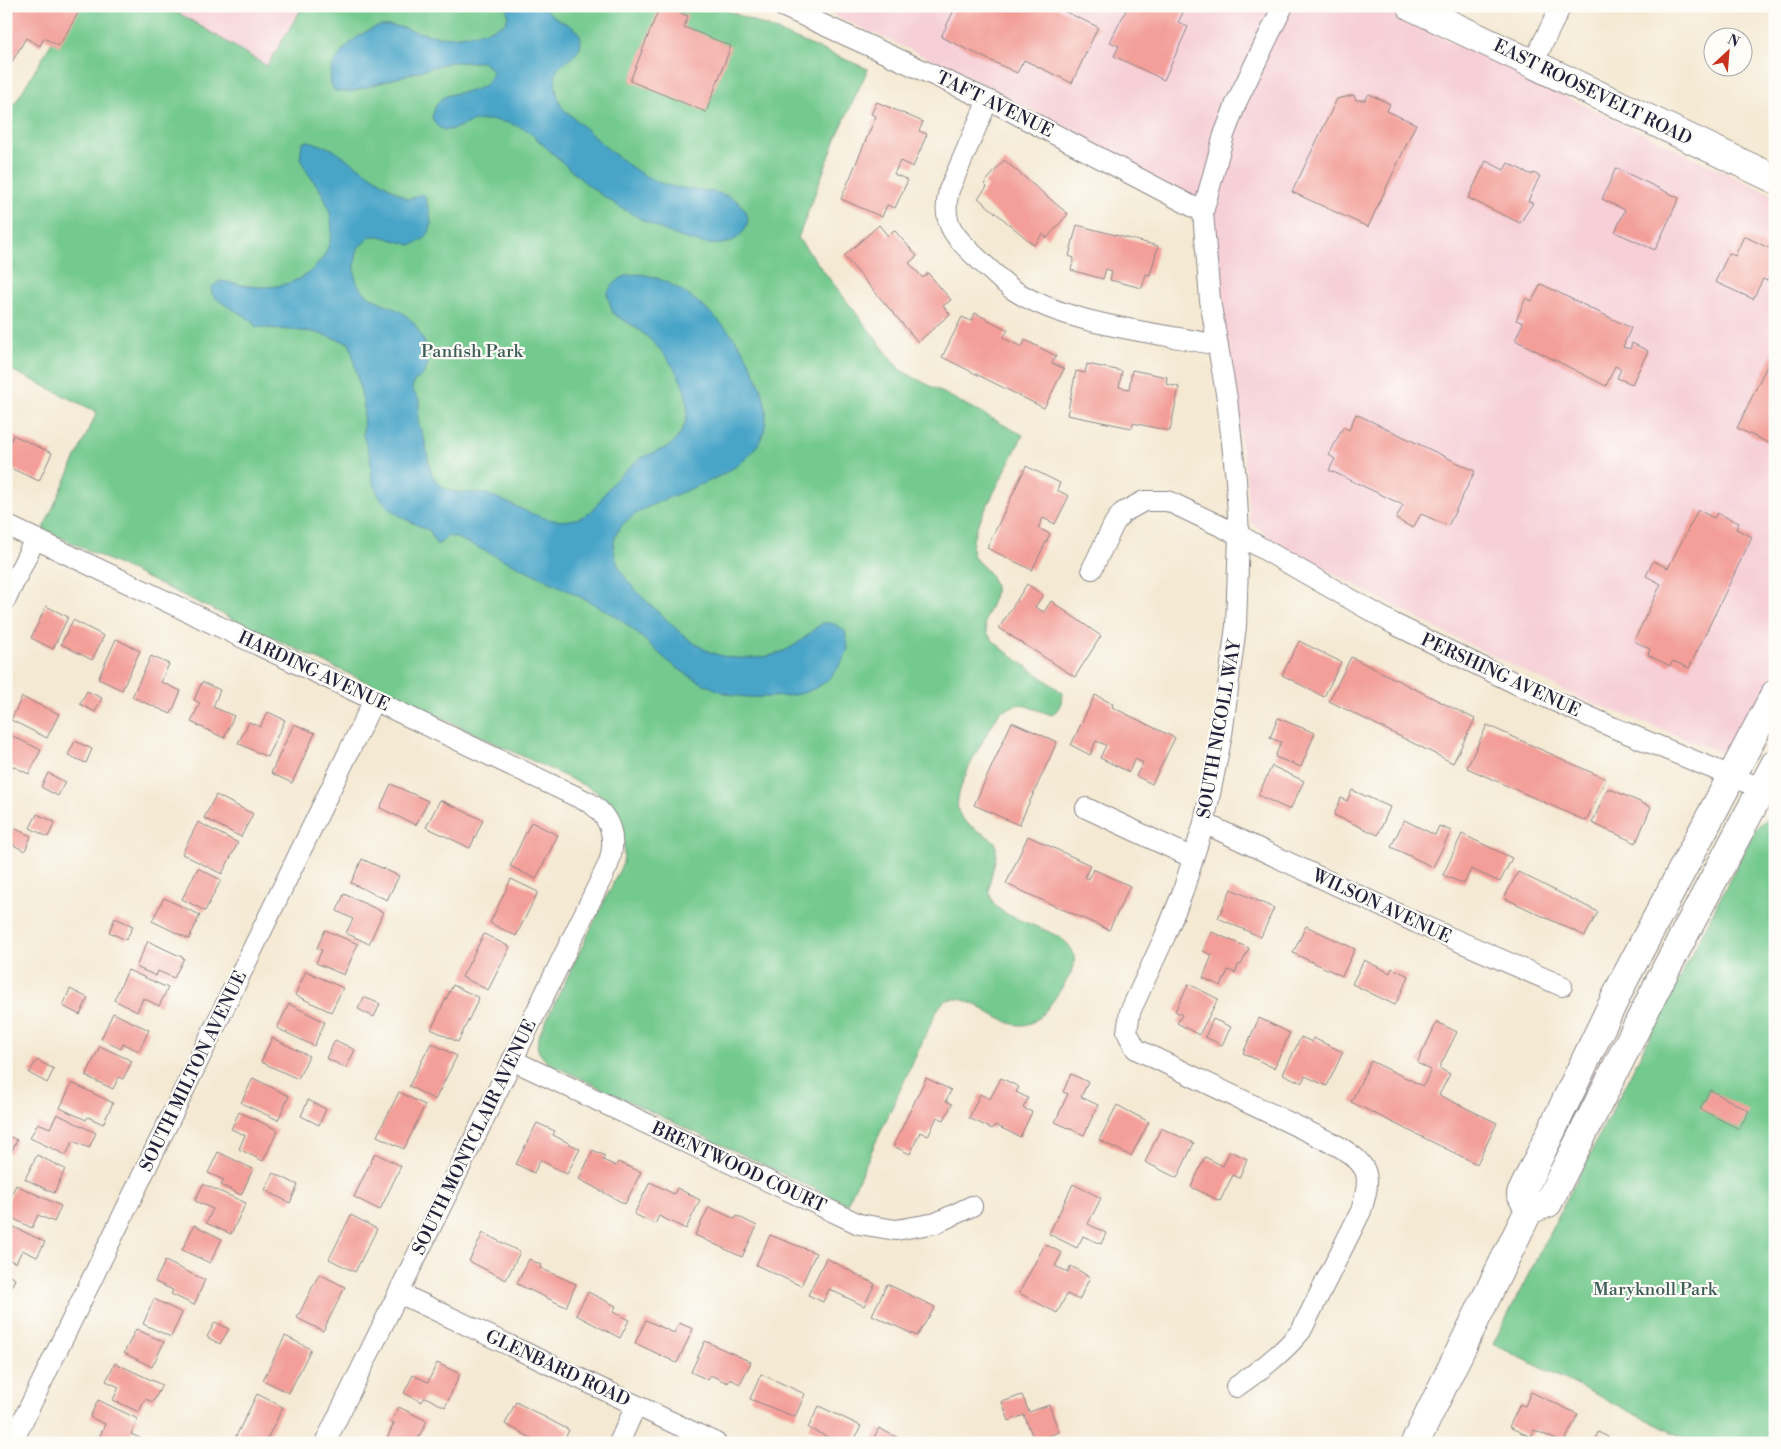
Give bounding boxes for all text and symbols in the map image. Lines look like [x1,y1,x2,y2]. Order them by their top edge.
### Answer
north arrow [1704,28,1754,78]
text: N [1724,31,1742,52]
street label: EAST ROOSEVELT ROAD [1490,34,1696,151]
street label: TAFT AVENUE [932,66,1057,143]
park label: Panfish Park [421,340,525,363]
street label: HARDING AVENUE [234,626,393,717]
street label: PERSHING AVENUE [1417,628,1584,723]
street label: SOUTH NICOLL WAY [1192,637,1247,820]
street label: WILSON AVENUE [1308,864,1455,949]
street label: SOUTH MILTON AVENUE [135,967,252,1175]
street label: SOUTH MONTCLAIR AVENUE [407,1016,542,1259]
street label: BRENTWOOD COURT [647,1117,830,1218]
park label: Maryknoll Park [1593,1278,1719,1301]
street label: GLENBARD ROAD [482,1325,634,1412]

